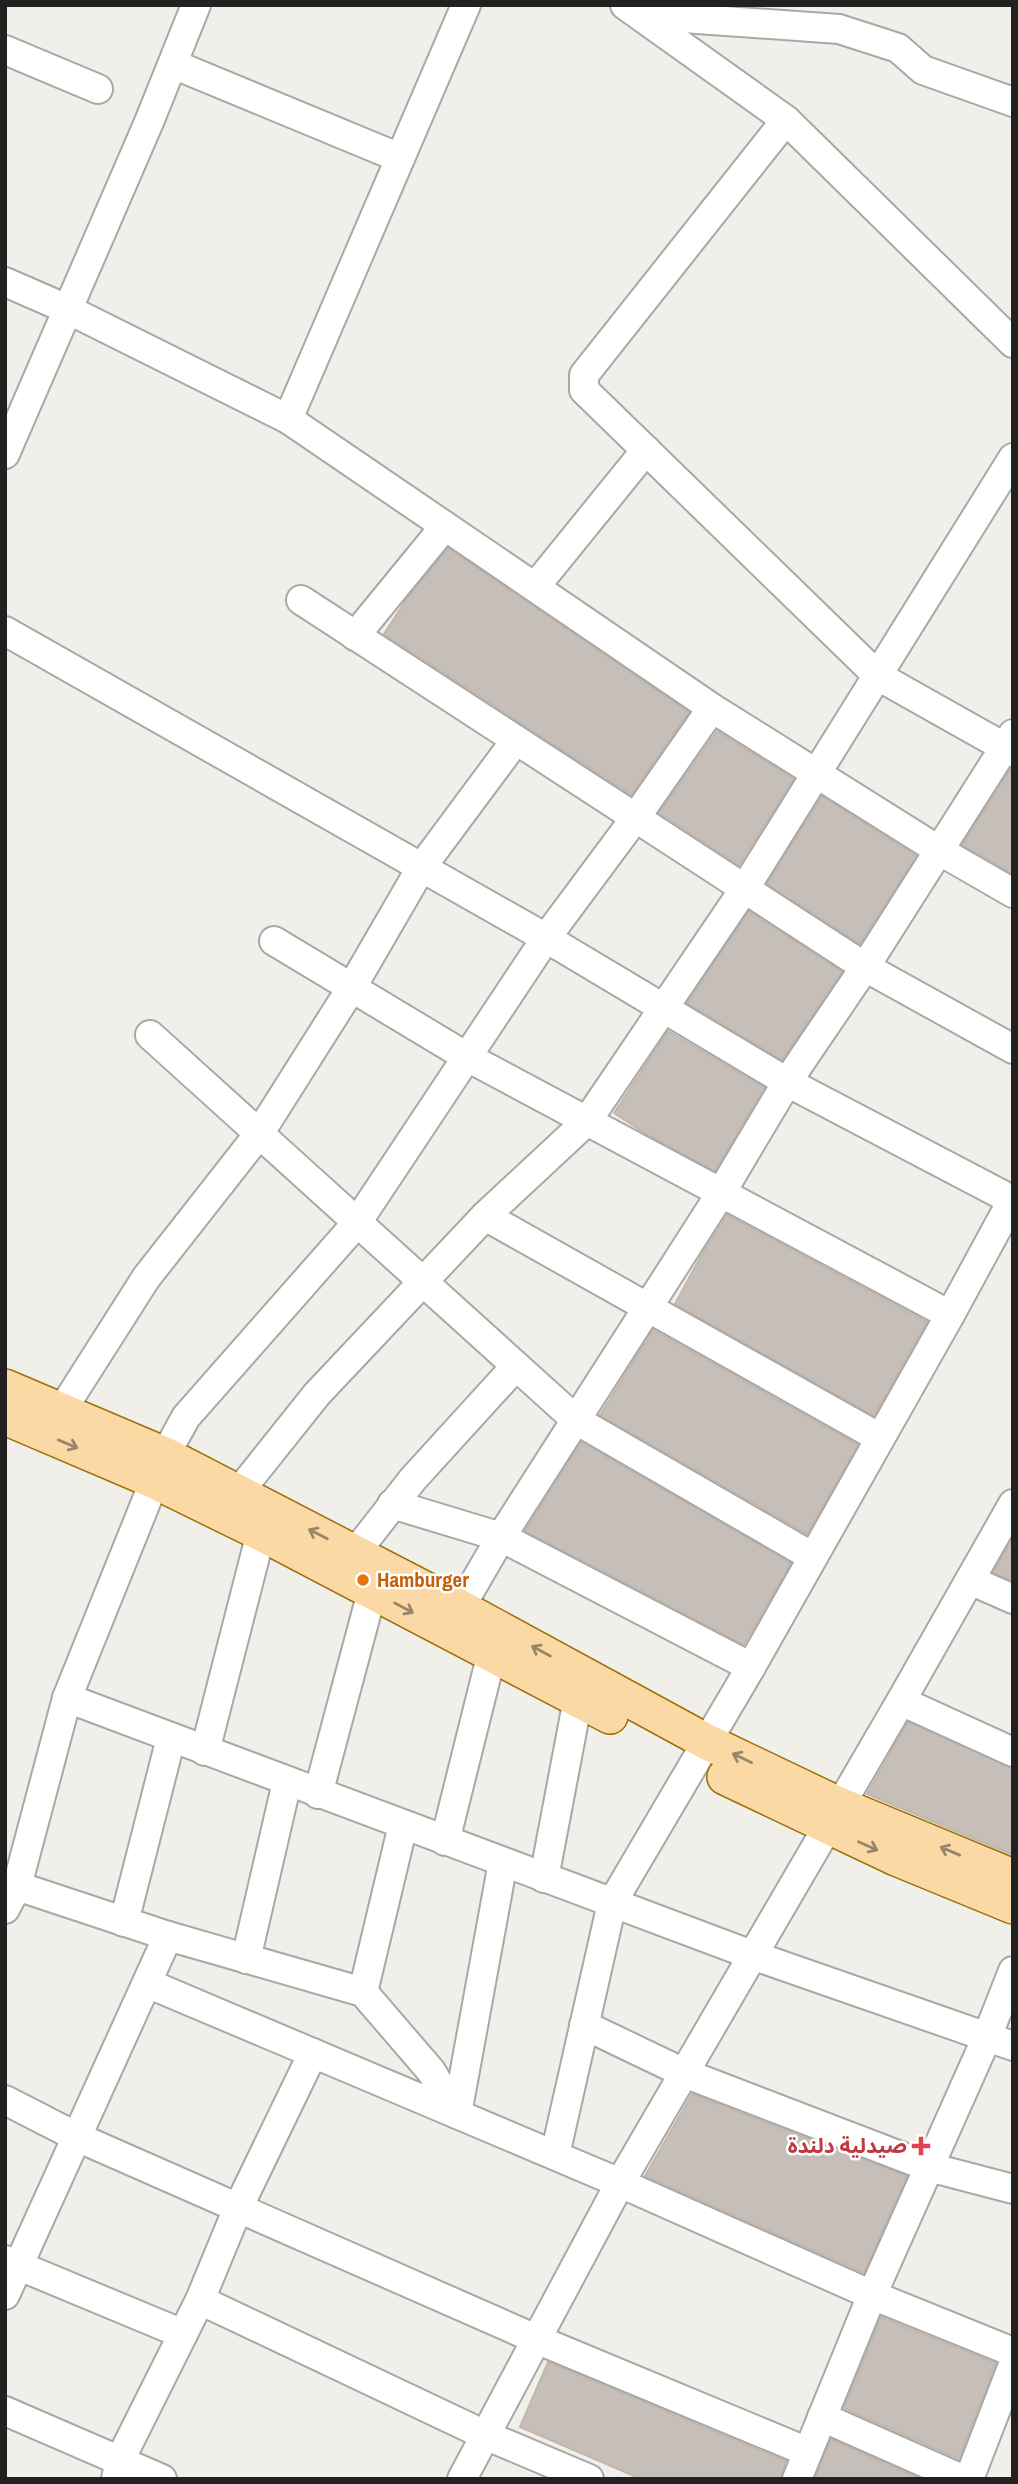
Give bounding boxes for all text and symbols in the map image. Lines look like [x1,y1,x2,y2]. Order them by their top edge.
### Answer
one-way arrow [57,1438,78,1451]
one-way arrow [308,1526,329,1540]
place label: Hamburger [377,1565,469,1594]
marker: Hamburger [355,1572,371,1588]
one-way arrow [393,1602,414,1616]
one-way arrow [531,1644,552,1657]
one-way arrow [732,1751,753,1765]
one-way arrow [857,1840,879,1853]
one-way arrow [939,1843,961,1856]
place label: صيدلية دلندة [788,2131,907,2160]
marker: صيدلية دلندة [913,2138,929,2154]

